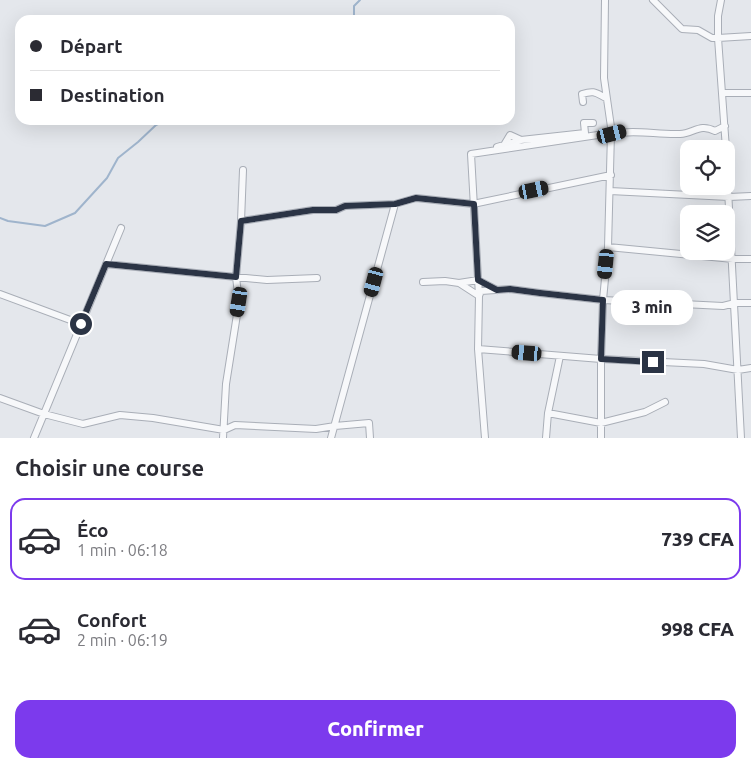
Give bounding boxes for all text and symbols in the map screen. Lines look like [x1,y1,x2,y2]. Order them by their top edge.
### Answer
text: Départ [60,35,123,57]
text: Destination [60,84,165,106]
car [595,123,628,145]
map controls [680,140,735,260]
button: locate [680,140,735,195]
car [517,180,550,200]
button: layers [680,205,735,260]
car [596,248,615,280]
car [362,266,385,298]
car [229,286,248,318]
callout: 3 min [612,290,694,324]
text: 3 min [632,298,672,316]
route start [70,313,92,335]
car [511,344,542,362]
route end [642,351,664,373]
text: Choisir une course [15,455,204,480]
icon: car [17,517,62,562]
text: Éco [77,519,109,541]
text: 739 CFA [661,528,734,550]
text: 1 min · 06:18 [77,541,168,559]
icon: car [17,607,62,652]
text: Confort [77,609,147,631]
text: 998 CFA [661,618,734,640]
text: 2 min · 06:19 [77,631,168,649]
button: Confirmer [15,700,736,758]

